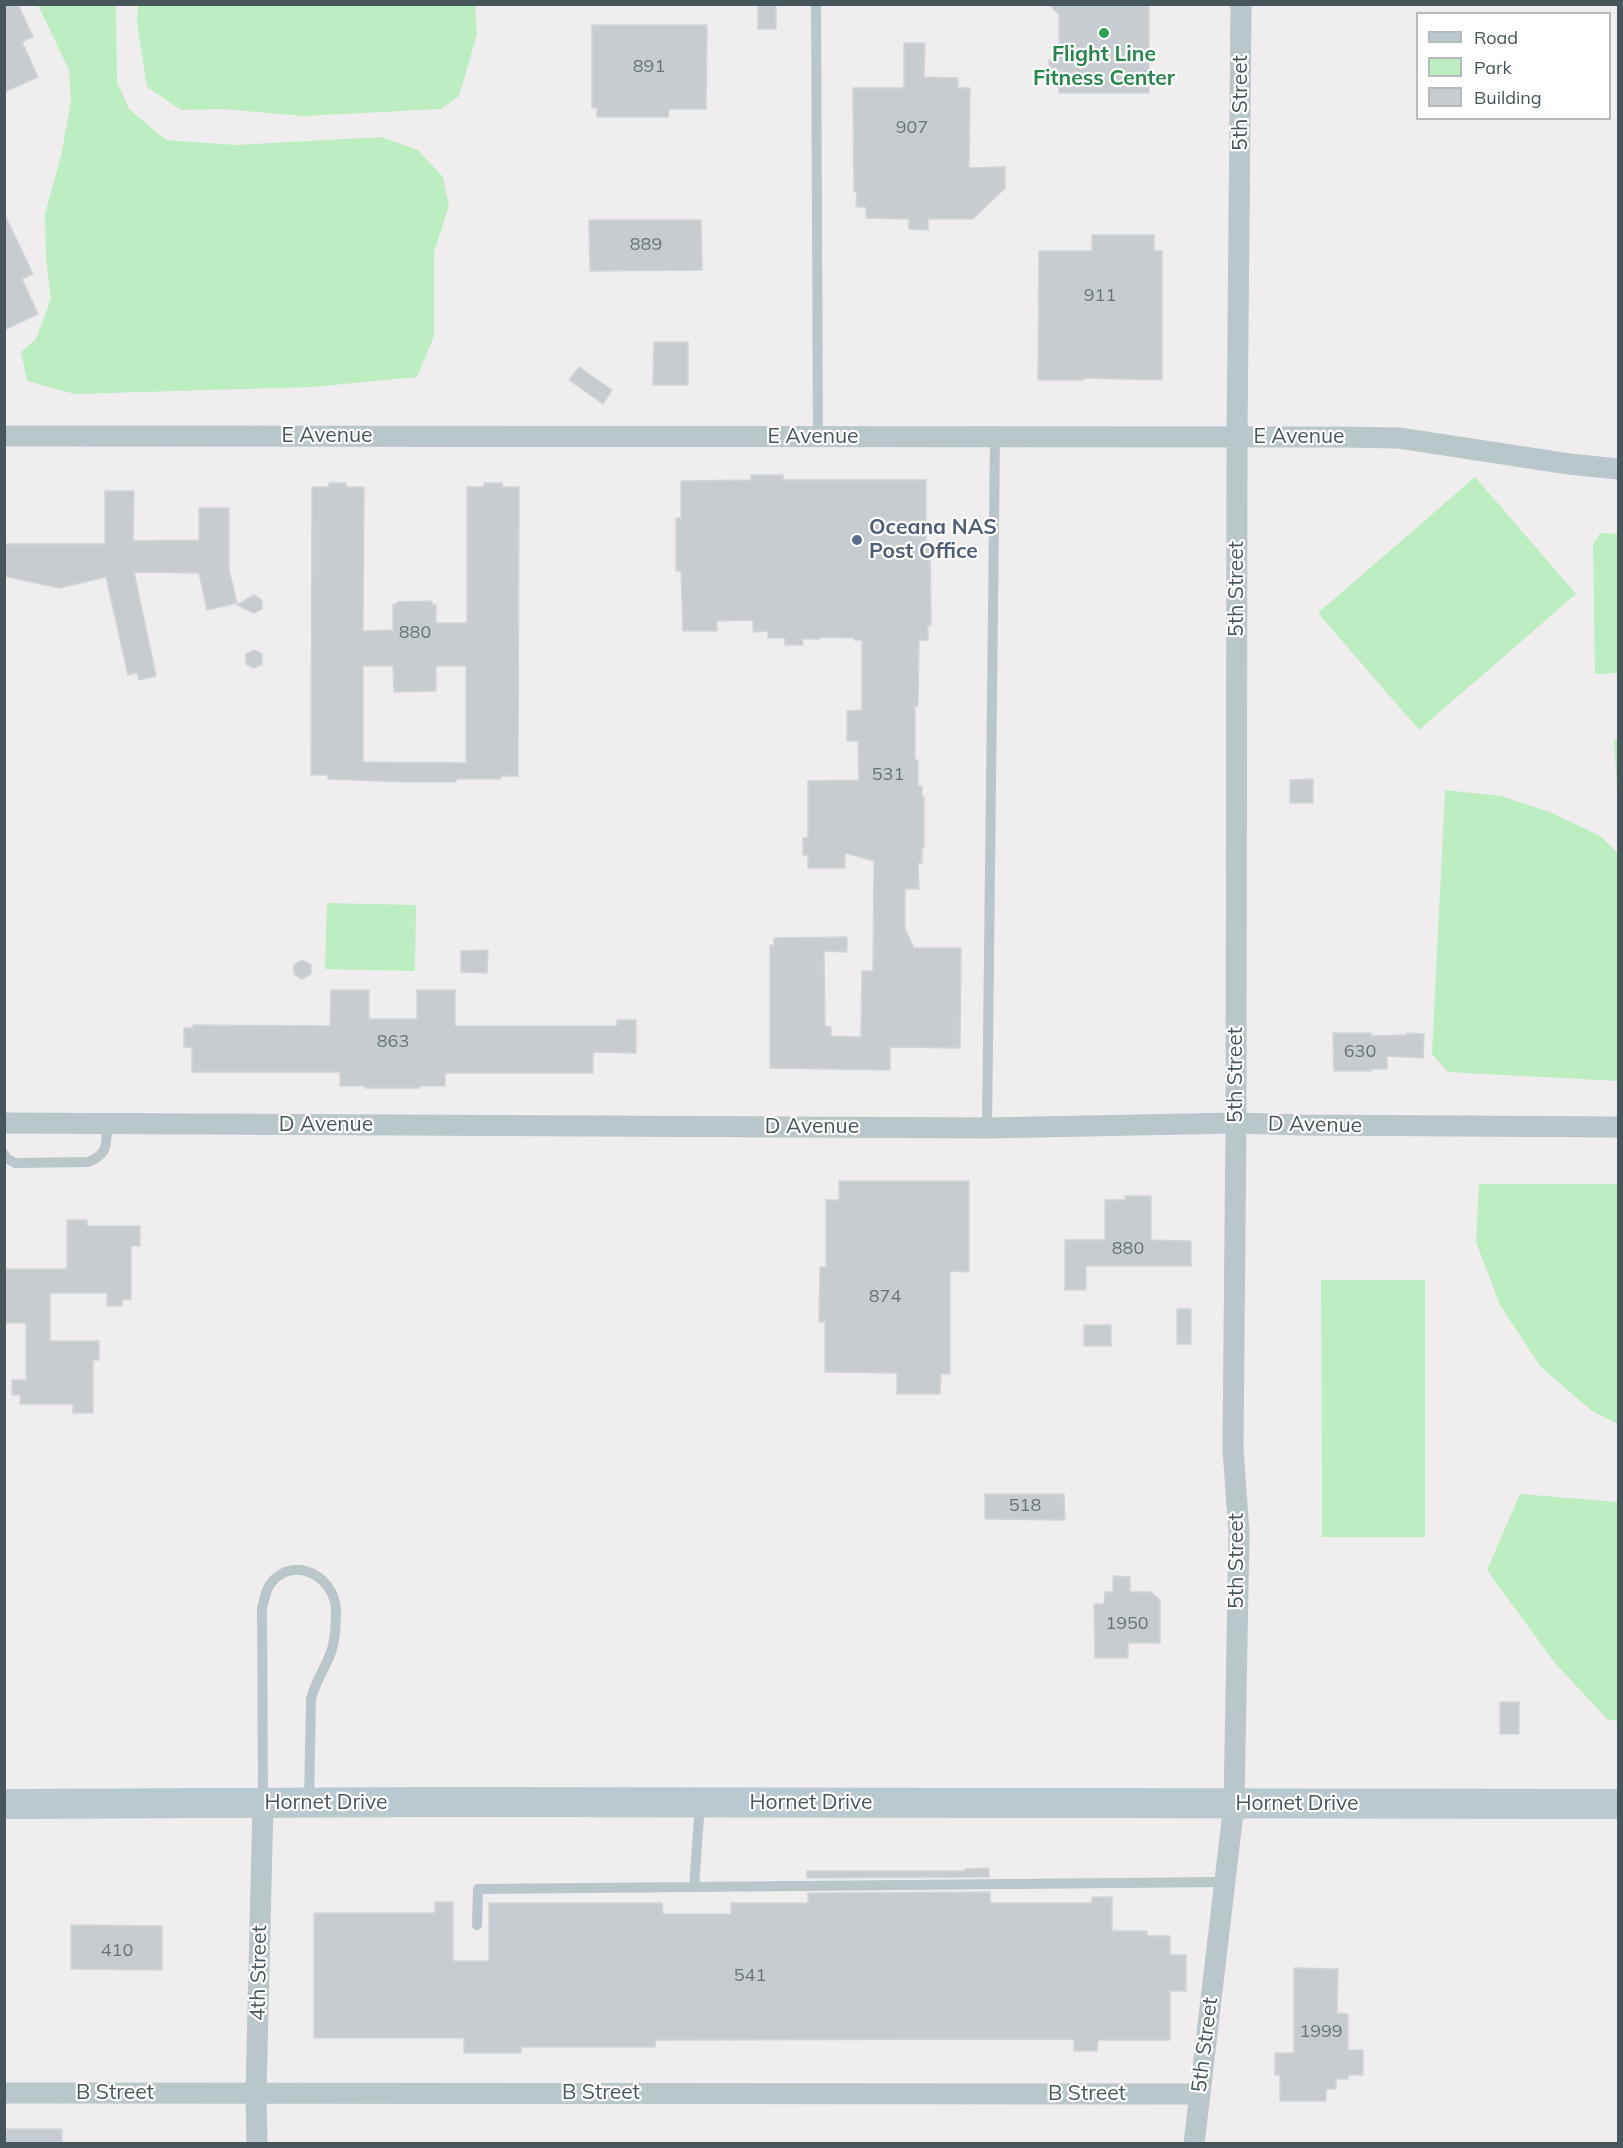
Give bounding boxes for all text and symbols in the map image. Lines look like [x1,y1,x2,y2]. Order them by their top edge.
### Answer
legend [1416,12,1611,120]
marker: Flight Line Fitness Center [1097,26,1111,40]
text: Road [1474,26,1518,49]
place label: Flight Line Fitness Center [1033,42,1175,92]
street label: 5th Street [1228,55,1254,151]
house number: 891 [633,56,665,78]
text: Park [1474,56,1512,79]
text: Building [1474,86,1542,109]
house number: 907 [896,117,928,139]
house number: 889 [630,234,662,256]
house number: 911 [1084,285,1116,307]
street label: E Avenue [282,423,372,449]
street label: E Avenue [768,424,858,450]
street label: E Avenue [1254,424,1344,450]
place label: Oceana NAS Post Office [869,515,997,565]
marker: Oceana NAS Post Office [850,533,864,547]
street label: 5th Street [1224,541,1250,637]
house number: 880 [399,622,431,644]
house number: 531 [872,764,904,786]
street label: 5th Street [1223,1027,1249,1123]
house number: 863 [377,1031,409,1053]
house number: 630 [1344,1041,1376,1063]
street label: D Avenue [279,1112,373,1138]
street label: D Avenue [1268,1112,1362,1138]
street label: D Avenue [765,1114,859,1140]
house number: 880 [1112,1238,1144,1260]
house number: 874 [869,1286,901,1308]
house number: 518 [1009,1495,1041,1517]
street label: 5th Street [1224,1513,1250,1609]
house number: 1950 [1105,1613,1149,1635]
street label: Hornet Drive [265,1790,387,1816]
street label: Hornet Drive [750,1790,872,1816]
street label: Hornet Drive [1236,1791,1358,1817]
street label: 4th Street [246,1925,272,2021]
house number: 410 [101,1940,133,1962]
house number: 541 [734,1965,766,1987]
street label: 5th Street [1187,1996,1223,2094]
house number: 1999 [1299,2021,1343,2043]
street label: B Street [76,2080,154,2106]
street label: B Street [562,2080,640,2106]
street label: B Street [1048,2081,1126,2107]

